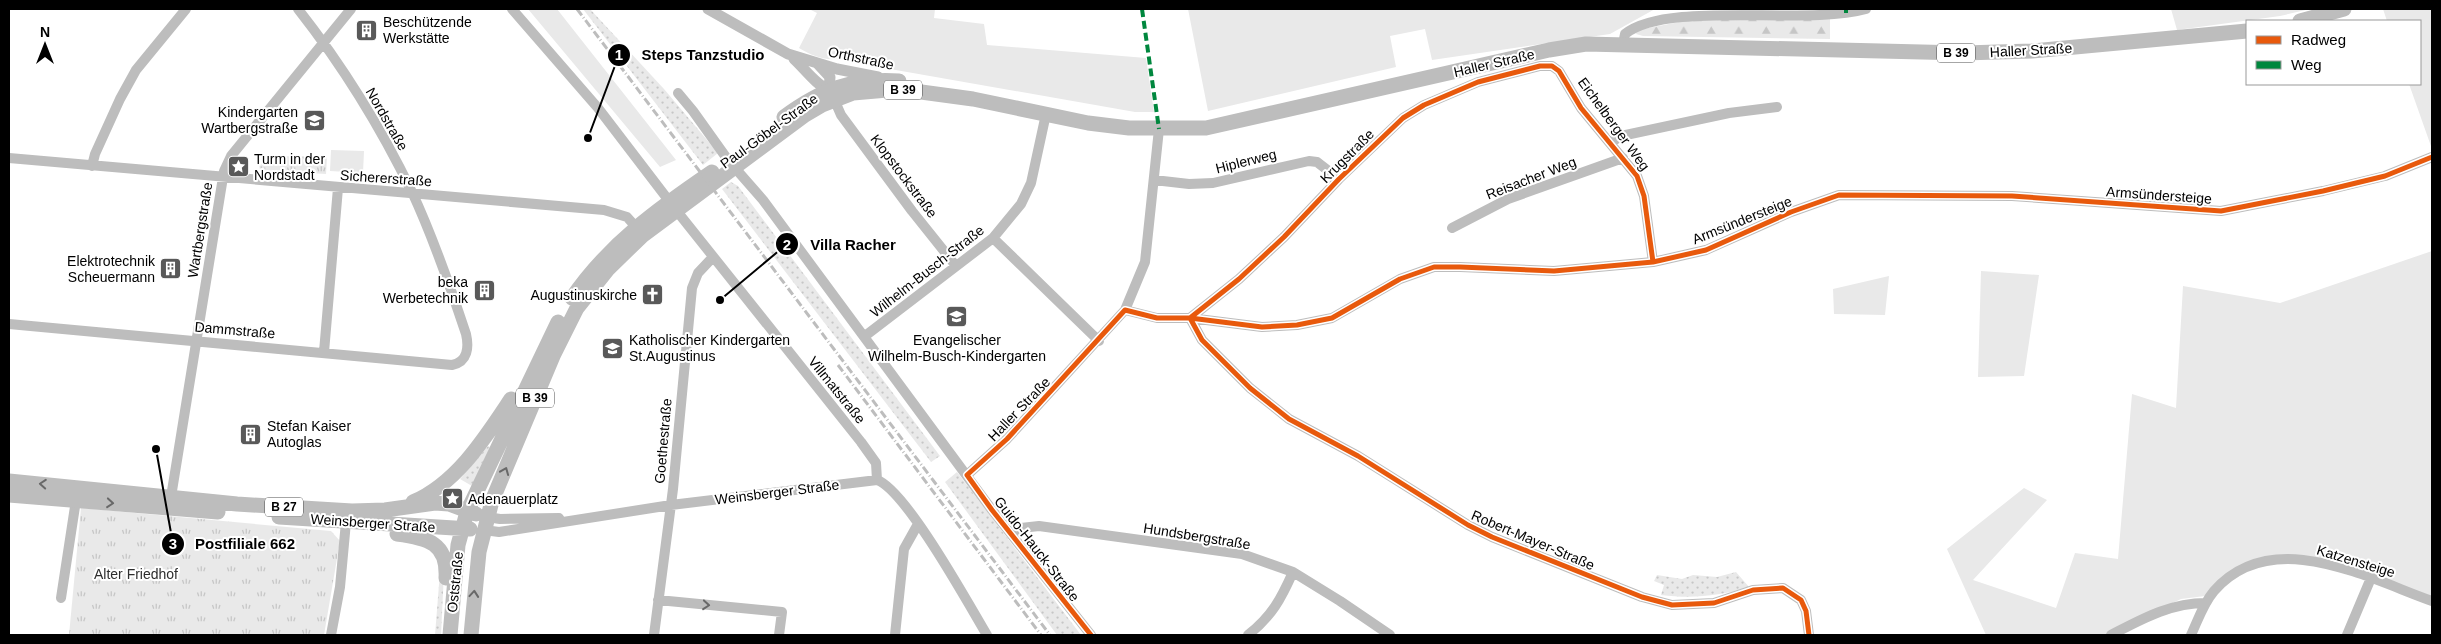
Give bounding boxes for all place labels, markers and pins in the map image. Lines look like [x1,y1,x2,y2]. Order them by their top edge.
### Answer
place label: Beschützende Werkstätte [383,14,472,46]
building icon: Beschützende Werkstätte [355,18,379,42]
callout: Steps Tanzstudio [607,40,775,70]
place label: Kindergarten Wartbergstraße [201,104,298,136]
school or university icon: Kindergarten Wartbergstraße [302,108,326,132]
place label: Turm in der Nordstadt [254,151,325,183]
place icon: Turm in der Nordstadt [226,155,250,179]
callout: Villa Racher [775,229,905,259]
place label: Elektrotechnik Scheuermann [67,253,156,285]
building icon: Elektrotechnik Scheuermann [159,257,183,281]
place label: beka Werbetechnik [383,274,469,306]
building icon: beka Werbetechnik [472,278,496,302]
church icon: Augustinuskirche [641,283,665,307]
place label: Augustinuskirche [530,287,637,303]
school or university icon: Evangelischer Wilhelm-Busch-Kindergarten [945,305,969,329]
place label: Katholischer Kindergarten St.Augustinus [629,332,790,364]
place label: Evangelischer Wilhelm-Busch-Kindergarten [868,332,1046,364]
school or university icon: Katholischer Kindergarten St.Augustinus [601,336,625,360]
place label: Stefan Kaiser Autoglas [267,418,351,450]
building icon: Stefan Kaiser Autoglas [239,422,263,446]
place icon: Adenauerplatz [440,487,464,511]
place label: Adenauerplatz [468,491,558,507]
callout: Postfiliale 662 [160,529,306,559]

